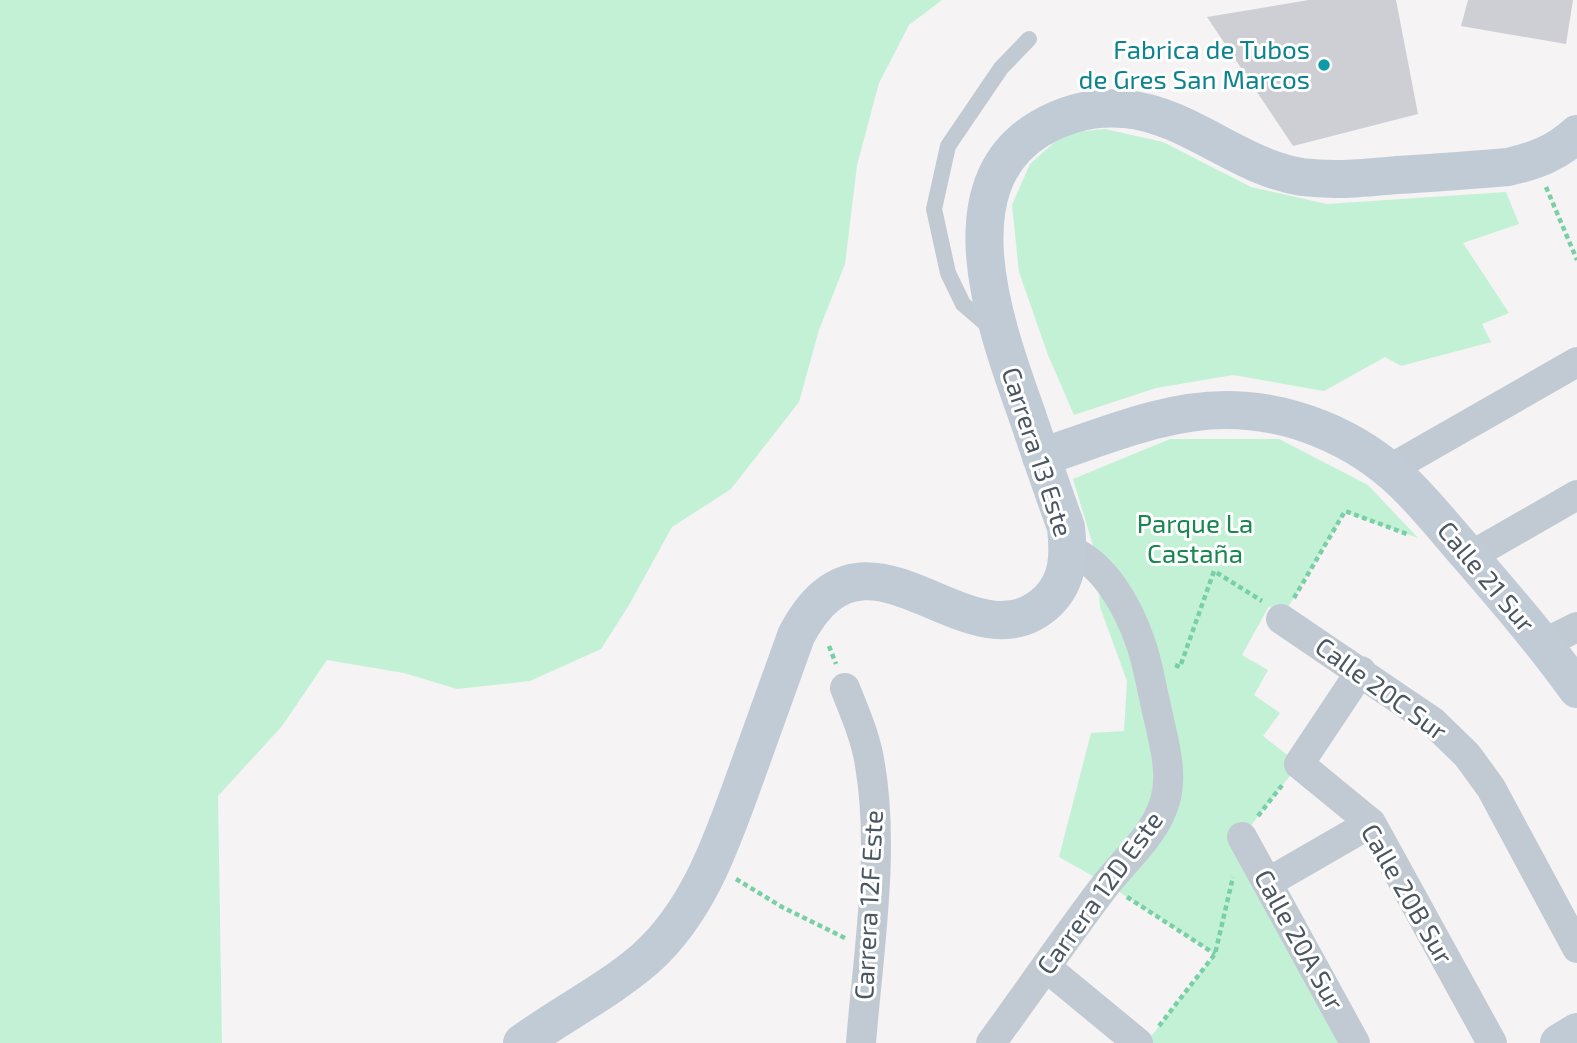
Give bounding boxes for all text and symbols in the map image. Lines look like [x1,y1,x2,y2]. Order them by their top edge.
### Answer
place label: Fabrica de Tubos de Gres San Marcos [1079,33,1310,94]
marker: Fabrica de Tubos de Gres San Marcos [1316,57,1332,73]
street label: Carrera 13 Este [996,363,1080,540]
park label: Parque La Castaña [1137,507,1253,568]
street label: Calle 21 Sur [1432,514,1542,638]
street label: Calle 20C Sur [1310,630,1454,746]
street label: Carrera 12D Este [1029,805,1168,980]
street label: Carrera 12F Este [847,809,888,1001]
street label: Calle 20B Sur [1356,818,1461,969]
street label: Calle 20A Sur [1249,864,1352,1015]

